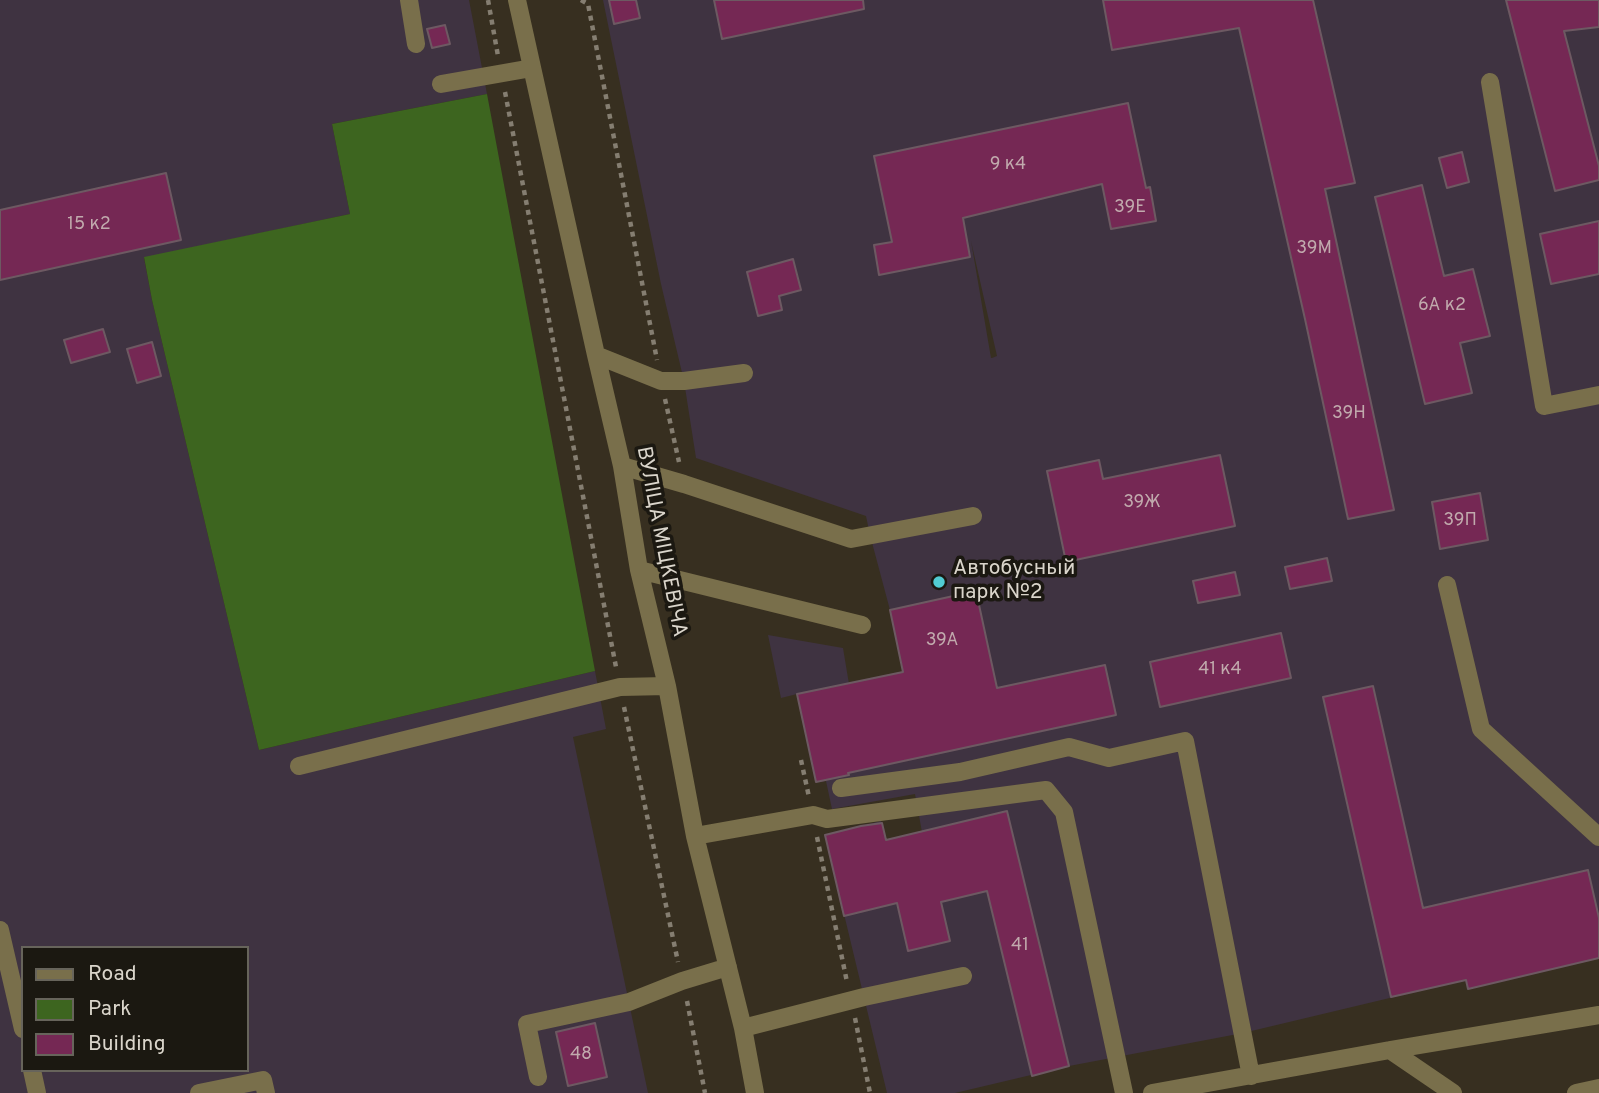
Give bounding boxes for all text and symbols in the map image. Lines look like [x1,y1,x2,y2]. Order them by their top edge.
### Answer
house number: 9 к4 [990,154,1026,176]
house number: 39Е [1114,197,1146,219]
house number: 15 к2 [67,214,111,236]
house number: 39М [1296,238,1332,260]
house number: 6А к2 [1418,295,1466,317]
house number: 39Н [1332,403,1366,425]
street label: ВУЛІЦА МІЦКЕВІЧА [629,445,691,639]
house number: 39Ж [1123,492,1161,514]
house number: 39П [1443,510,1477,532]
place label: Автобусный парк №2 [953,557,1075,607]
marker: Автобусный парк №2 [931,574,947,590]
house number: 39А [926,630,958,652]
house number: 41 к4 [1198,659,1242,681]
house number: 41 [1011,935,1029,957]
legend [21,946,248,1072]
text: Road [88,961,137,988]
text: Park [88,996,131,1023]
text: Building [88,1031,166,1058]
house number: 48 [570,1044,592,1066]

